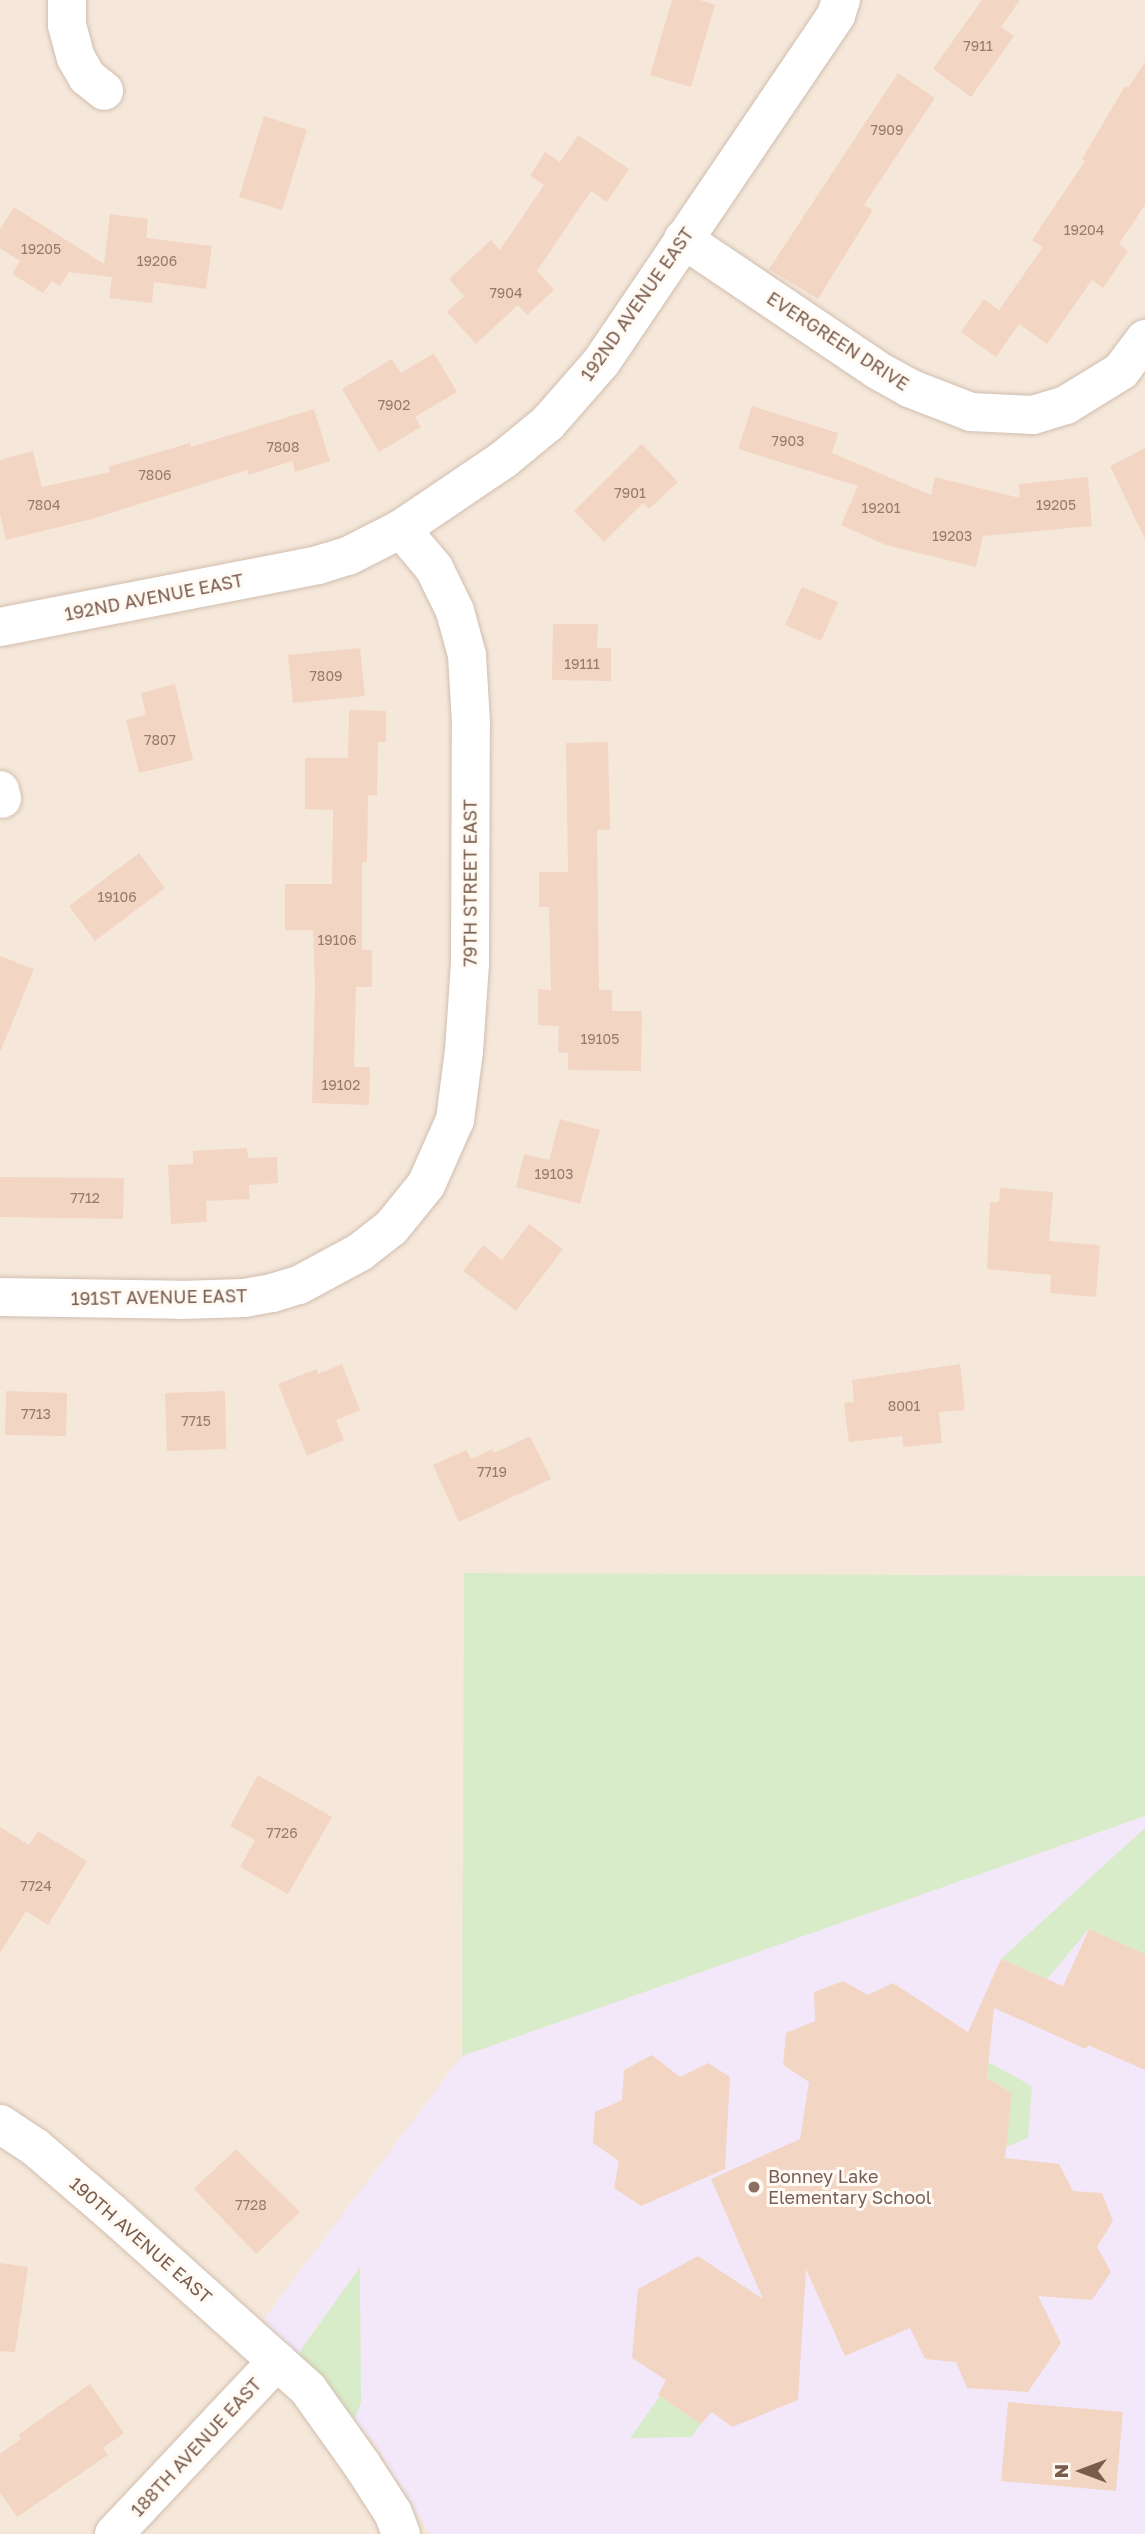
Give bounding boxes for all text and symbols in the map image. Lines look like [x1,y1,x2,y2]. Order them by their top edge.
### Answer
house number: 7911 [963,38,993,54]
house number: 7909 [870,122,904,138]
house number: 19204 [1064,222,1104,238]
street label: 192ND AVENUE EAST [576,223,698,385]
house number: 19205 [21,241,61,257]
house number: 19206 [137,253,177,269]
house number: 7904 [489,285,523,301]
street label: EVERGREEN DRIVE [763,287,913,395]
house number: 7902 [378,397,410,413]
house number: 7903 [772,433,804,449]
house number: 7808 [266,439,300,455]
house number: 7806 [138,467,172,483]
house number: 7901 [614,485,646,501]
house number: 7804 [27,497,61,513]
house number: 19205 [1036,497,1076,513]
house number: 19201 [862,500,900,516]
house number: 19203 [932,528,972,544]
street label: 192ND AVENUE EAST [63,569,245,625]
house number: 19111 [564,656,600,672]
house number: 7809 [309,668,343,684]
house number: 7807 [144,732,176,748]
street label: 79TH STREET EAST [459,799,481,967]
house number: 19106 [97,889,137,905]
house number: 19106 [317,932,357,948]
house number: 19105 [581,1031,619,1047]
house number: 19102 [322,1077,360,1093]
house number: 19103 [535,1166,573,1182]
house number: 7712 [70,1190,100,1206]
street label: 191ST AVENUE EAST [71,1285,247,1309]
house number: 8001 [888,1398,920,1414]
house number: 7713 [21,1406,51,1422]
house number: 7715 [181,1413,211,1429]
house number: 7719 [477,1464,507,1480]
house number: 7726 [266,1825,298,1841]
house number: 7724 [20,1878,52,1894]
place label: Bonney Lake Elementary School [768,2166,932,2208]
street label: 190TH AVENUE EAST [66,2172,216,2308]
marker: Bonney Lake Elementary School [746,2179,762,2195]
house number: 7728 [235,2197,267,2213]
street label: 188TH AVENUE EAST [126,2373,266,2521]
north arrow [1047,2436,1117,2506]
text: N [1049,2464,1072,2478]

